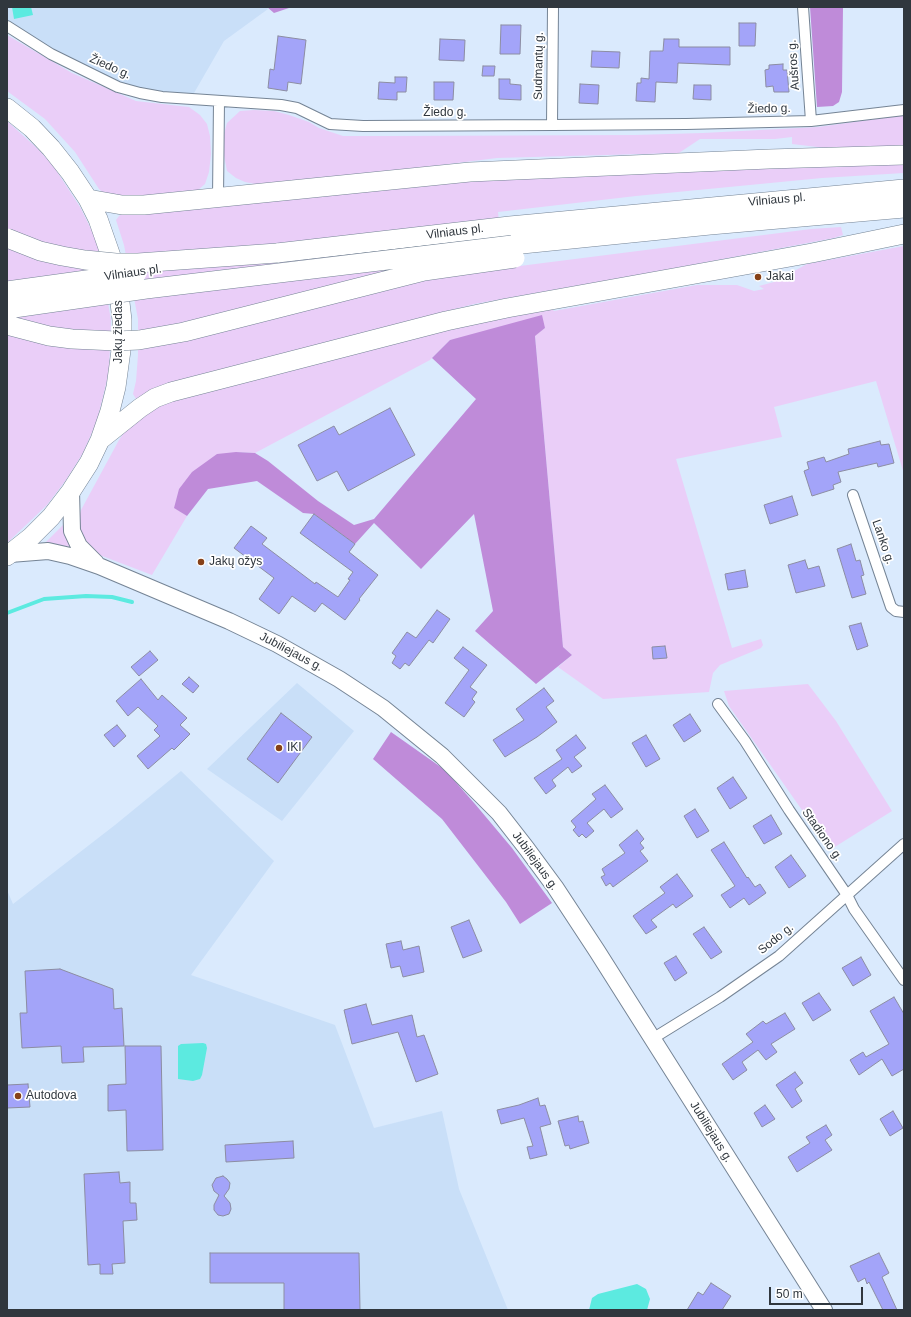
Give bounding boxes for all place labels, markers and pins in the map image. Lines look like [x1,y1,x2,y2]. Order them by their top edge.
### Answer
place label: Jakai [766,270,794,284]
marker: Jakai [753,272,763,282]
place label: Jakų ožys [209,555,262,569]
marker: Jakų ožys [196,557,206,567]
place label: IKI [287,741,302,755]
marker: IKI [274,743,284,753]
place label: Autodova [26,1089,77,1103]
marker: Autodova [13,1091,23,1101]

